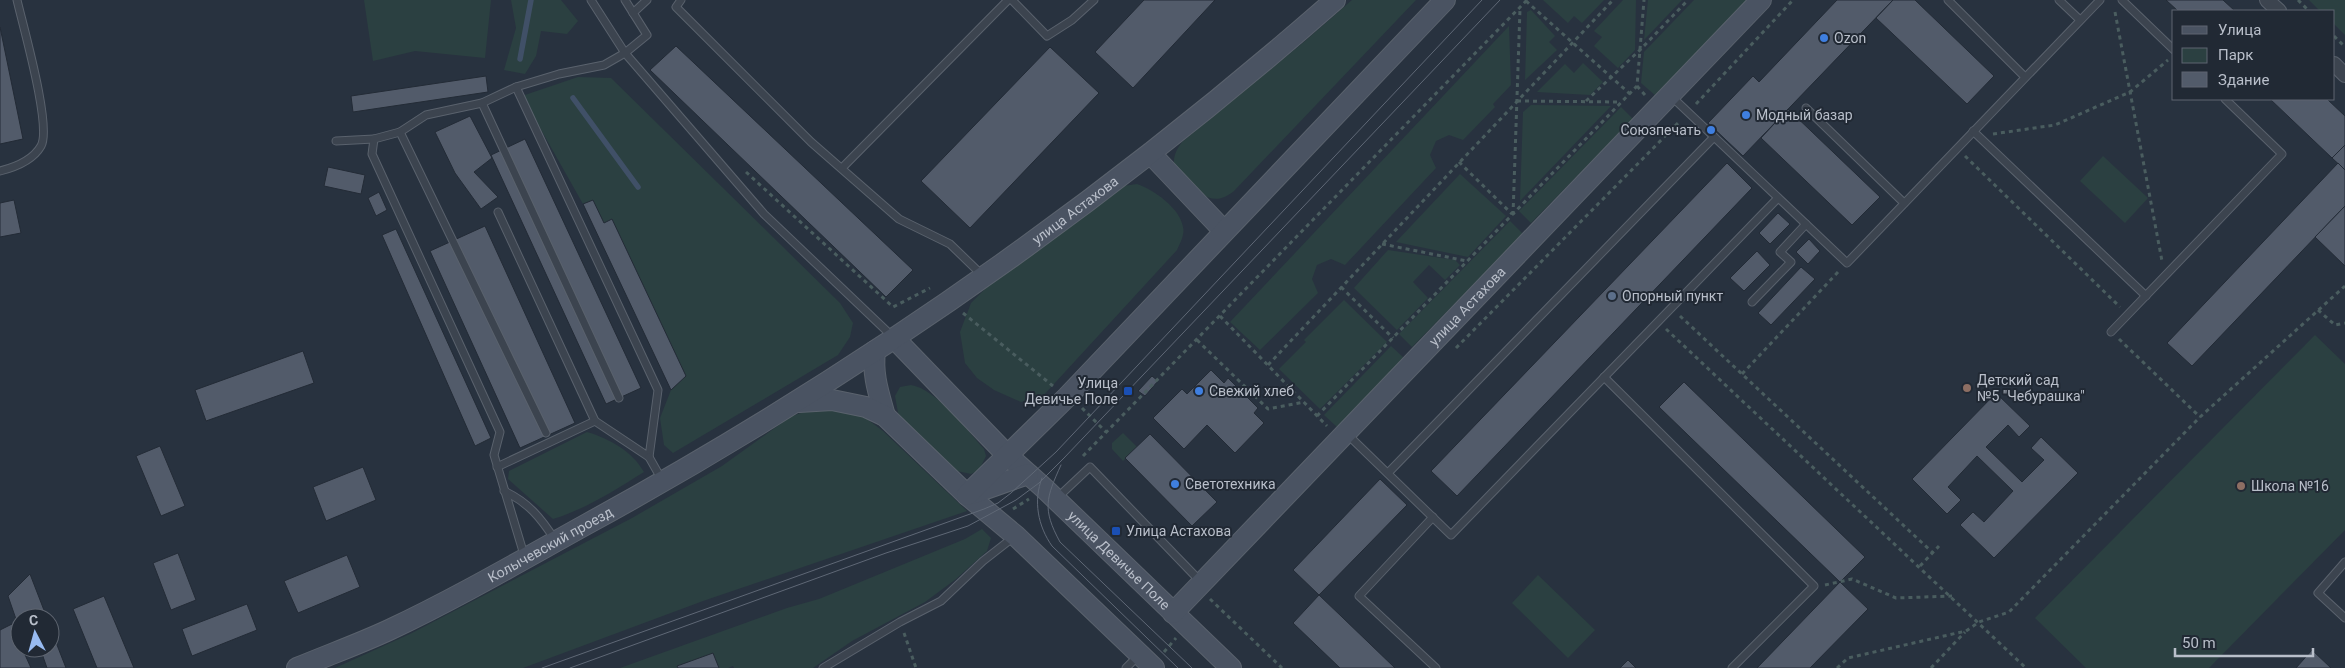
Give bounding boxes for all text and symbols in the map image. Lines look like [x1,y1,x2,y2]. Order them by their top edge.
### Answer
legend [2172,10,2335,100]
text: Улица [2218,21,2261,39]
place label: Ozon [1834,30,1866,46]
marker: Ozon [1818,32,1830,44]
text: Парк [2218,46,2253,64]
text: Здание [2218,71,2269,89]
place label: Модный базар [1756,107,1853,123]
marker: Модный базар [1740,109,1752,121]
place label: Союзпечать [1620,122,1701,138]
marker: Союзпечать [1705,124,1717,136]
street label: улица Астахова [1029,173,1121,247]
street label: улица Астахова [1426,264,1509,349]
place label: Опорный пункт [1622,288,1723,304]
marker: Опорный пункт [1606,290,1618,302]
place label: Детский сад №5 "Чебурашка" [1977,372,2085,404]
place label: Улица Девичье Поле [1024,375,1118,407]
marker: Детский сад №5 "Чебурашка" [1961,382,1973,394]
place label: Свежий хлеб [1209,383,1294,399]
marker: Улица Девичье Поле [1122,385,1134,397]
marker: Свежий хлеб [1193,385,1205,397]
place label: Светотехника [1185,476,1276,492]
marker: Светотехника [1169,478,1181,490]
place label: Школа №16 [2251,478,2329,494]
marker: Школа №16 [2235,480,2247,492]
street label: Колычевский проезд [485,503,616,586]
street label: улица Девичье Поле [1065,507,1173,613]
place label: Улица Астахова [1126,523,1231,539]
marker: Улица Астахова [1110,525,1122,537]
north arrow [10,608,60,658]
text: С [28,612,39,629]
scale bar [2175,626,2312,658]
text: 50 m [2182,634,2216,652]

